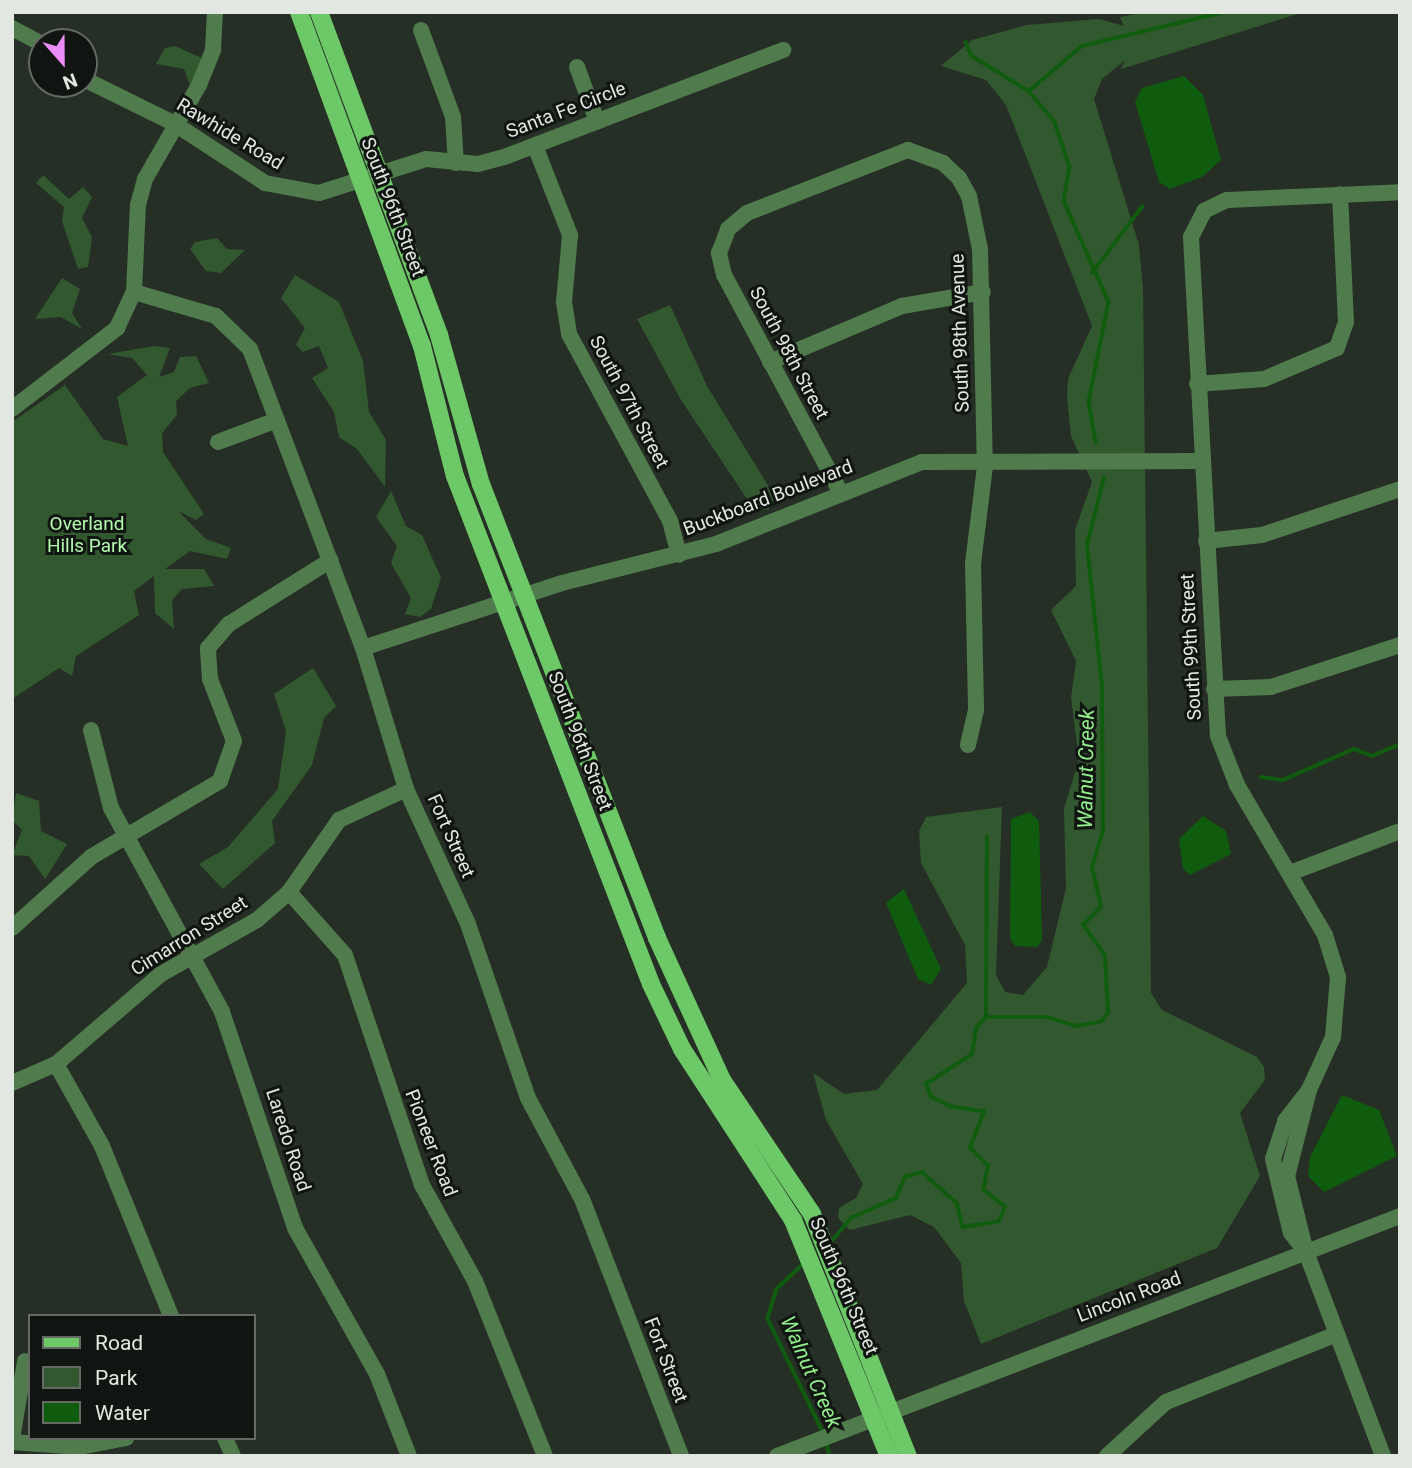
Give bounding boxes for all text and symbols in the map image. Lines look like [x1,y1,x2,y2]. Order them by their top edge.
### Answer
north arrow [28,28,98,98]
text: N [60,68,80,94]
street label: Santa Fe Circle [503,77,629,143]
street label: Rawhide Road [172,93,288,175]
street label: South 96th Street [356,134,430,280]
street label: South 98th Avenue [946,253,974,413]
street label: South 98th Street [744,283,834,423]
street label: South 97th Street [584,332,674,472]
street label: Buckboard Boulevard [680,455,856,541]
park label: Overland Hills Park [47,513,127,557]
street label: South 99th Street [1176,573,1206,721]
street label: South 96th Street [543,668,617,814]
water label: Walnut Creek [1072,709,1100,829]
street label: Fort Street [422,791,480,881]
street label: Cimarron Street [127,891,251,981]
street label: Laredo Road [261,1086,315,1194]
street label: Pioneer Road [400,1086,462,1200]
street label: South 96th Street [805,1214,883,1358]
street label: Lincoln Road [1074,1267,1184,1327]
water label: Walnut Creek [775,1312,847,1432]
legend [28,1314,256,1440]
street label: Fort Street [639,1314,693,1406]
text: Road [95,1331,143,1355]
text: Park [95,1366,137,1390]
text: Water [95,1401,150,1425]

